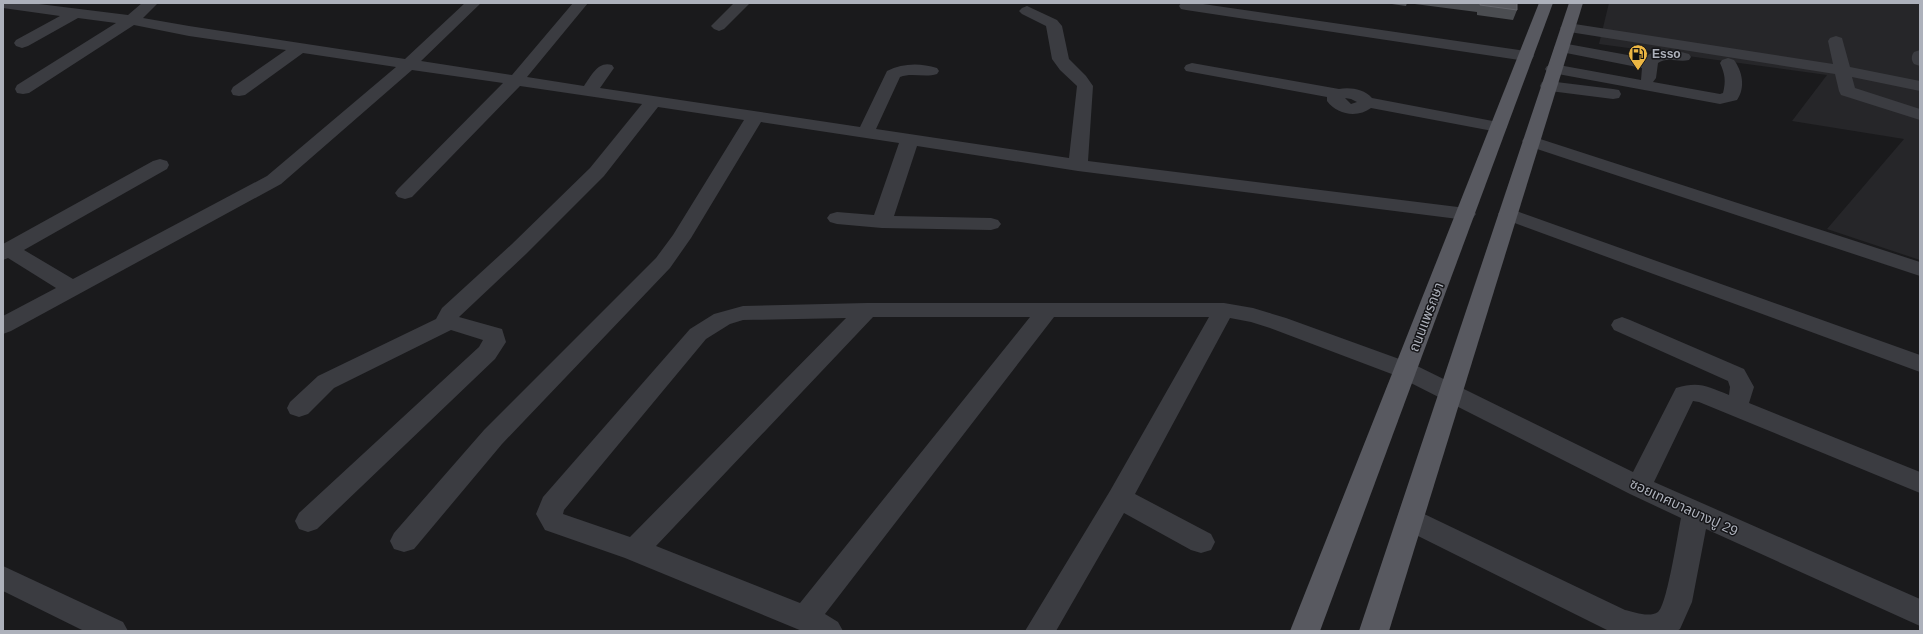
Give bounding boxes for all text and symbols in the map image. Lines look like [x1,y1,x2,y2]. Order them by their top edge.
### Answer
fuel station icon: Esso [1627,43,1649,71]
place label: Esso [1652,47,1681,61]
street label: ถนนแพรกษา [1405,280,1447,354]
street label: ซอยเทศบาลบางปู 29 [1627,475,1741,540]

